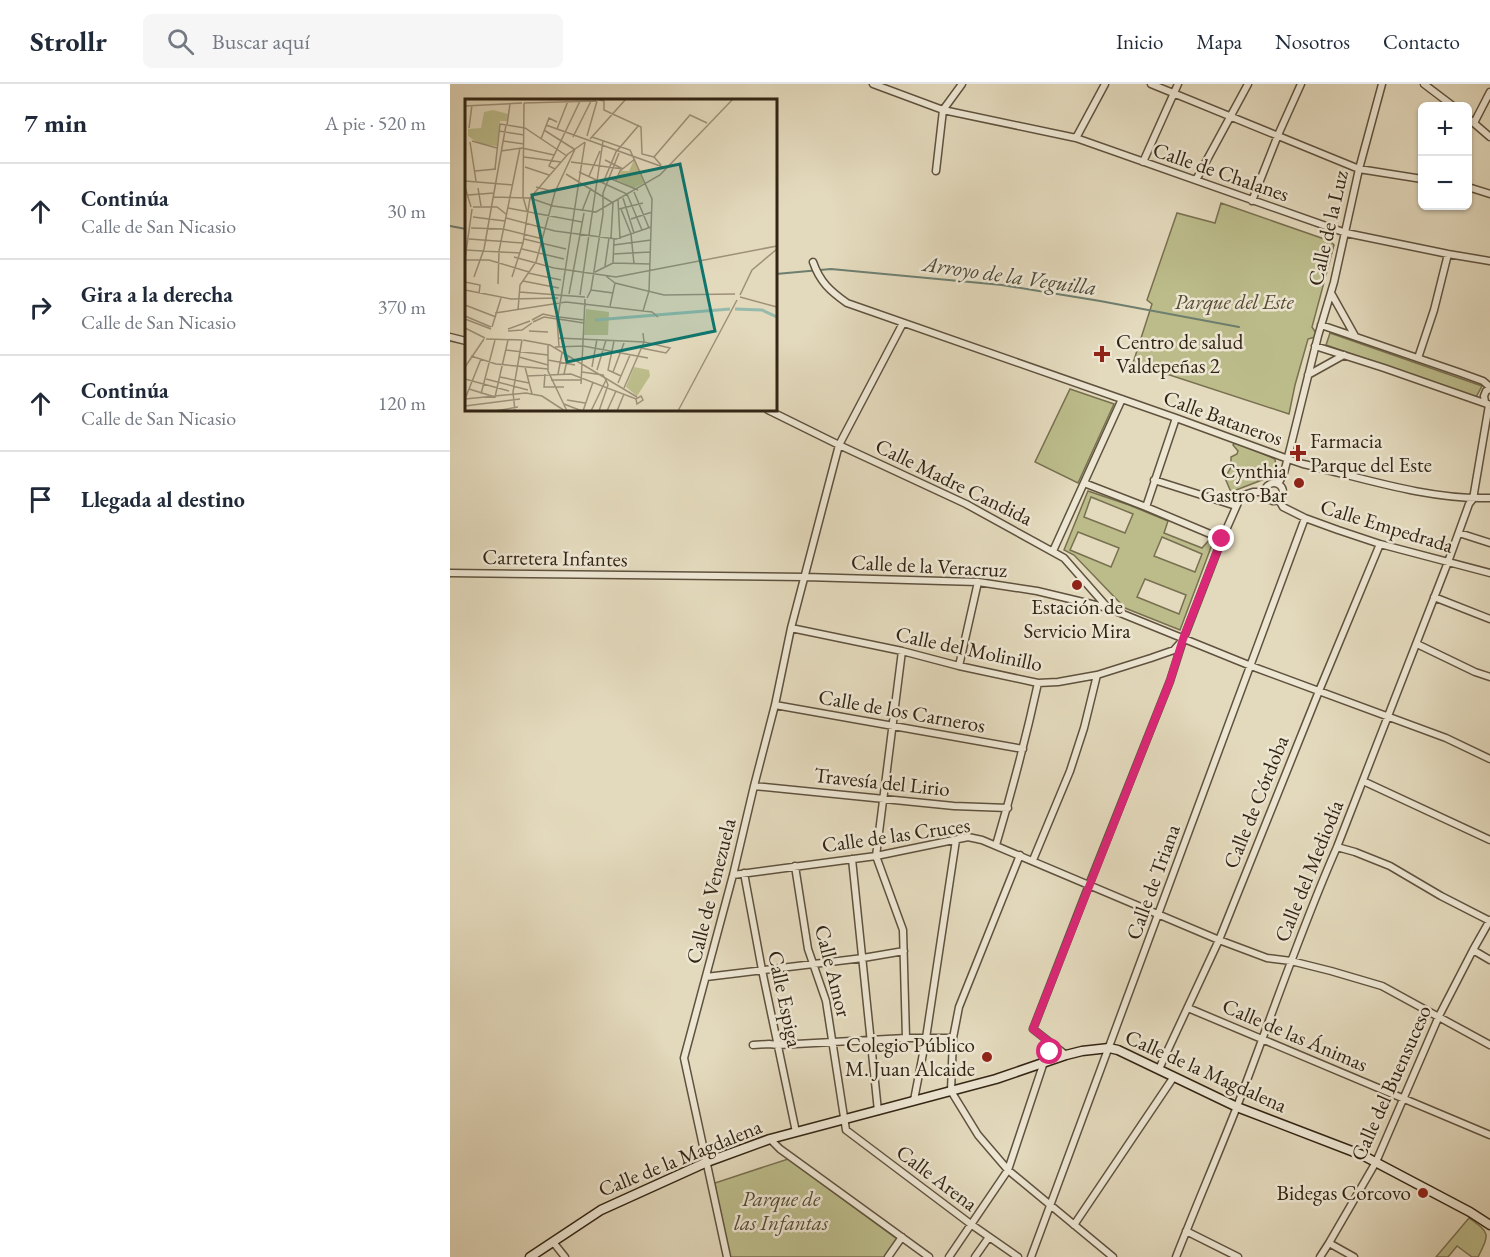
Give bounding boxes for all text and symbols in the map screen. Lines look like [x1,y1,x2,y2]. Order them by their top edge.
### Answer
search box [143,14,563,68]
text: Strollr [30,23,107,59]
icon: search [164,25,197,58]
text: Buscar aquí [212,27,310,56]
text: Inicio [1116,28,1163,55]
text: Mapa [1196,28,1242,55]
text: Nosotros [1275,28,1350,55]
text: Contacto [1383,28,1460,55]
inset map [465,99,777,411]
map controls [1418,102,1472,210]
button: + [1418,102,1472,156]
text: 7 min [24,106,87,140]
text: A pie · 520 m [325,110,426,136]
street label: Calle de Chalanes [1149,136,1293,208]
button: − [1418,156,1472,210]
street label: Calle de la Luz [1301,167,1354,288]
text: Continúa [81,184,169,213]
icon: ahead [24,195,57,228]
text: 30 m [387,198,426,224]
text: Calle de San Nicasio [81,213,236,239]
water label: Arroyo de la Veguilla [919,249,1099,302]
text: Gira a la derecha [81,280,233,309]
park label: Parque del Este [1174,288,1294,316]
icon: right [24,291,57,324]
text: 370 m [378,294,426,320]
text: Calle de San Nicasio [81,309,236,335]
place label: Centro de salud Valdepeñas 2 [1116,328,1244,379]
marker: Centro de salud Valdepeñas 2 [1093,345,1111,363]
text: Continúa [81,376,169,405]
street label: Calle Bataneros [1160,383,1287,452]
icon: ahead [24,387,57,420]
text: 120 m [378,390,426,416]
text: Calle de San Nicasio [81,405,236,431]
place label: Farmacia Parque del Este [1310,427,1432,478]
street label: Calle Madre Candida [871,432,1038,532]
marker: Farmacia Parque del Este [1291,446,1305,460]
place label: Cynthia Gastro Bar [1201,457,1288,508]
marker: Cynthia Gastro Bar [1292,476,1306,490]
icon: arrive [24,483,57,516]
text: Llegada al destino [81,485,245,514]
street label: Calle Empedrada [1317,492,1458,559]
route end [1208,525,1234,551]
street label: Carretera Infantes [482,543,628,572]
street label: Calle de la Veracruz [850,548,1008,583]
marker: Estación de Servicio Mira [1070,578,1084,592]
place label: Estación de Servicio Mira [1023,593,1131,644]
street label: Calle del Molinillo [893,620,1045,677]
street label: Calle de los Carneros [817,683,988,739]
street label: Calle de Córdoba [1217,731,1295,872]
street label: Travesía del Lirio [813,761,951,802]
street label: Calle del Mediodía [1268,795,1349,946]
street label: Calle de las Cruces [820,811,972,858]
street label: Calle de Venezuela [679,815,742,966]
street label: Calle de Triana [1119,820,1186,943]
street label: Calle Amor [809,922,858,1020]
street label: Calle Espiga [762,948,809,1050]
street label: Calle de las Ánimas [1218,992,1372,1077]
street label: Calle del Buensuceso [1344,1001,1437,1165]
street label: Calle de la Magdalena [1121,1023,1292,1119]
place label: Colegio Público M. Juan Alcaide [845,1031,975,1082]
route start [1036,1038,1062,1064]
marker: Colegio Público M. Juan Alcaide [980,1050,994,1064]
street label: Calle de la Magdalena [594,1112,766,1203]
street label: Calle Arena [891,1138,984,1217]
place label: Bidegas Corcovo [1277,1179,1411,1206]
park label: Parque de las Infantas [734,1185,828,1236]
marker: Bidegas Corcovo [1416,1186,1430,1200]

